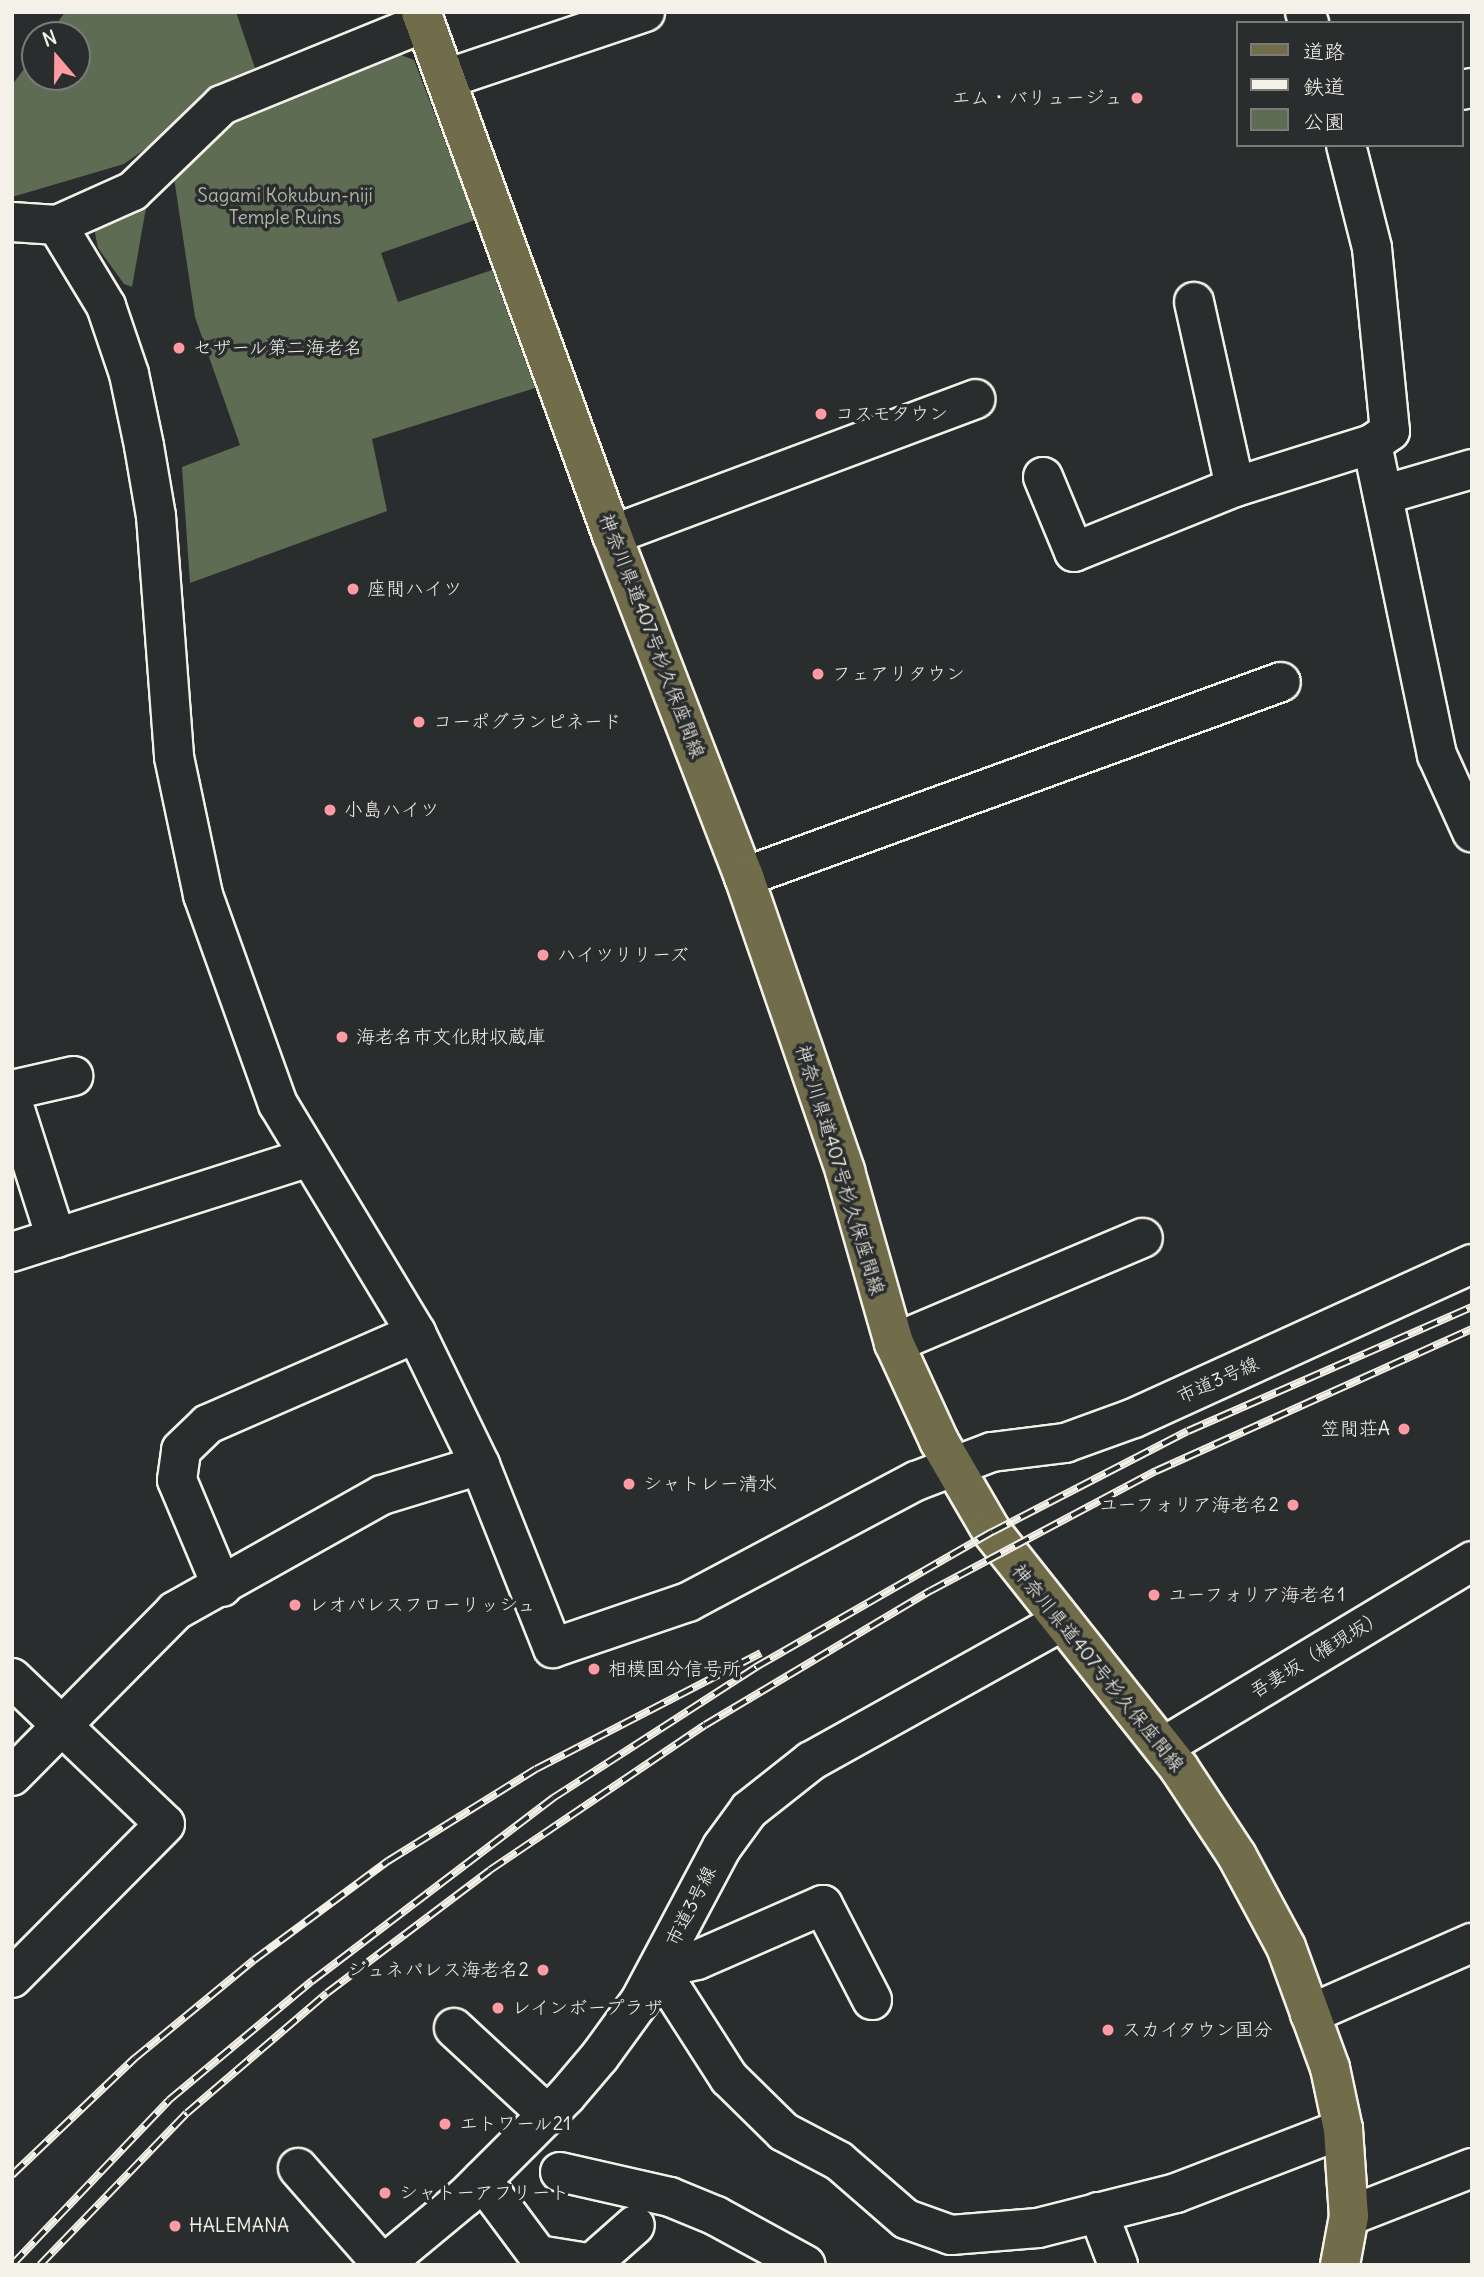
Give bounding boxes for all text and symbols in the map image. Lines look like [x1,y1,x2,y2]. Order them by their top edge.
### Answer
north arrow [21,21,91,91]
legend [1236,21,1463,147]
text: N [39,25,60,52]
text: 道路 [1303,38,1345,65]
text: 鉄道 [1303,73,1345,100]
place label: エム・バリュージュ [952,87,1123,109]
marker: エム・バリュージュ [1129,90,1145,106]
text: 公園 [1303,108,1345,135]
park label: Sagami Kokubun-niji Temple Ruins [197,185,373,229]
place label: セザール第二海老名 [193,337,364,359]
marker: セザール第二海老名 [171,340,187,356]
place label: コスモタウン [835,403,949,425]
marker: コスモタウン [813,406,829,422]
street label: 神奈川県道407号杉久保座間線 [595,510,709,762]
place label: 座間ハイツ [367,578,462,600]
marker: 座間ハイツ [345,581,361,597]
place label: フェアリタウン [832,663,965,685]
marker: フェアリタウン [810,666,826,682]
place label: コーポグランピネード [433,711,622,733]
marker: コーポグランピネード [411,714,427,730]
place label: 小島ハイツ [344,799,439,821]
marker: 小島ハイツ [322,802,338,818]
place label: ハイツリリーズ [557,944,690,966]
marker: ハイツリリーズ [535,947,551,963]
place label: 海老名市文化財収蔵庫 [356,1026,546,1048]
marker: 海老名市文化財収蔵庫 [334,1029,350,1045]
street label: 神奈川県道407号杉久保座間線 [791,1042,889,1298]
street label: 市道3号線 [1174,1352,1262,1408]
place label: 笠間荘A [1321,1418,1390,1440]
marker: 笠間荘A [1396,1421,1412,1437]
place label: シャトレー清水 [643,1473,777,1495]
marker: シャトレー清水 [621,1476,637,1492]
place label: ユーフォリア海老名2 [1098,1494,1279,1516]
marker: ユーフォリア海老名2 [1285,1497,1301,1513]
street label: 神奈川県道407号杉久保座間線 [1007,1560,1189,1776]
place label: ユーフォリア海老名1 [1168,1584,1346,1606]
marker: ユーフォリア海老名1 [1146,1587,1162,1603]
place label: レオパレスフローリッシュ [309,1594,537,1616]
marker: レオパレスフローリッシュ [287,1597,303,1613]
street label: 吾妻坂（権現坂） [1246,1605,1388,1703]
place label: 相模国分信号所 [608,1658,741,1680]
marker: 相模国分信号所 [586,1661,602,1677]
street label: 市道3号線 [661,1862,721,1950]
place label: ジュネパレス海老名2 [348,1959,529,1981]
marker: ジュネパレス海老名2 [535,1962,551,1978]
place label: レインボープラザ [512,1997,664,2019]
marker: レインボープラザ [490,2000,506,2016]
place label: スカイタウン国分 [1122,2019,1274,2041]
marker: スカイタウン国分 [1100,2022,1116,2038]
place label: エトワール21 [459,2113,572,2135]
marker: エトワール21 [437,2116,453,2132]
place label: シャトーアフリート [399,2182,570,2204]
marker: シャトーアフリート [377,2185,393,2201]
place label: HALEMANA [189,2215,289,2237]
marker: HALEMANA [167,2218,183,2234]

